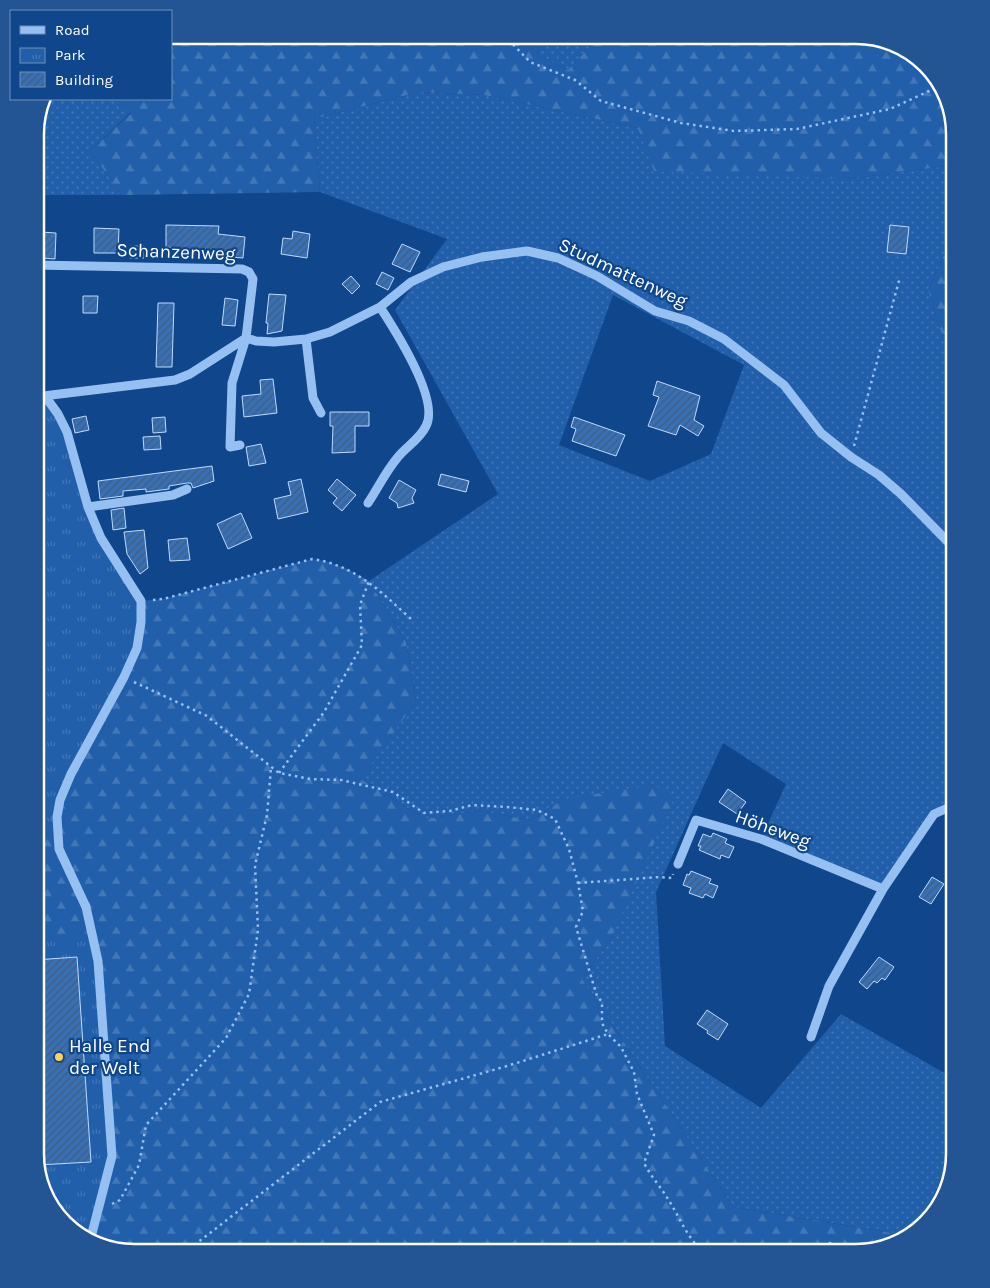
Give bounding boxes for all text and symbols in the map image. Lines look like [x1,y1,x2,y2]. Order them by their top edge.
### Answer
legend [10,10,172,100]
text: Road [55,21,90,39]
text: Park [55,46,85,64]
text: Building [55,71,113,89]
street label: Studmattenweg [555,234,691,313]
street label: Schanzenweg [116,239,236,265]
street label: Höheweg [732,805,814,853]
place label: Halle End der Welt [69,1035,150,1079]
marker: Halle End der Welt [53,1051,65,1063]

